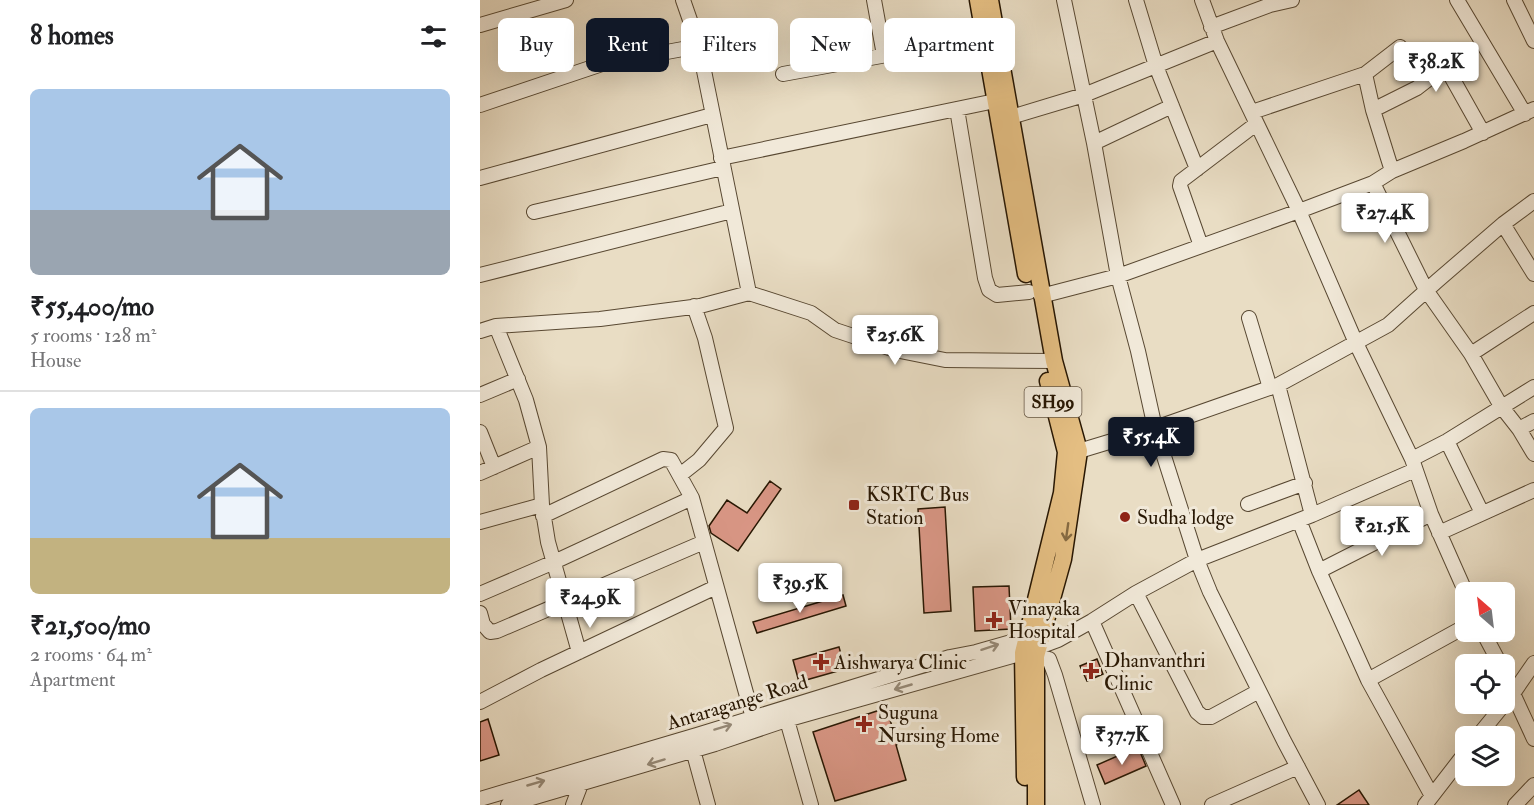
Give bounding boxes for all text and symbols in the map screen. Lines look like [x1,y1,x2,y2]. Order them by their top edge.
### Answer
chip: Buy [498,18,574,72]
chip: Rent [586,18,669,72]
chip: Filters [681,18,778,72]
chip: New [790,18,872,72]
chip: Apartment [884,18,1015,72]
text: 8 homes [30,20,114,52]
icon: filters [417,20,450,53]
pin: ₹38.2K [1387,42,1485,93]
text: ₹38.2K [1408,49,1464,74]
icon: home [186,128,294,236]
pin: ₹27.4K [1336,193,1434,244]
text: ₹27.4K [1355,200,1415,225]
text: ₹55,400/mo [30,291,154,323]
pin: ₹25.6K [846,315,944,366]
text: ₹25.6K [866,322,924,347]
text: 5 rooms · 128 m² [30,323,156,348]
text: House [30,348,81,373]
road number: SH99 [1024,387,1082,417]
pin: ₹55.4K [1102,417,1200,468]
text: ₹55.4K [1122,424,1180,449]
icon: home [186,447,294,555]
place label: KSRTC Bus Station [866,482,969,530]
marker: KSRTC Bus Station [847,498,861,512]
place label: Sudha lodge [1137,505,1234,530]
pin: ₹21.5K [1333,506,1431,557]
marker: Sudha lodge [1118,510,1132,524]
text: ₹21.5K [1354,513,1410,538]
one-way arrow [1062,521,1073,541]
pin: ₹39.5K [751,563,849,614]
text: ₹39.5K [772,570,828,595]
pin: ₹24.9K [541,578,639,629]
north arrow [1455,582,1515,642]
map controls [1455,582,1515,786]
text: ₹24.9K [560,585,620,610]
place label: Vinayaka Hospital [1008,596,1081,645]
text: ₹21,500/mo [30,610,150,642]
marker: Vinayaka Hospital [985,611,1003,629]
one-way arrow [980,641,999,652]
text: 2 rooms · 64 m² [30,642,152,667]
place label: Dhanvanthri Clinic [1104,648,1206,696]
place label: Aishwarya Clinic [833,650,967,675]
marker: Aishwarya Clinic [812,653,830,671]
button: locate [1455,654,1515,714]
marker: Dhanvanthri Clinic [1082,662,1100,680]
text: Apartment [30,667,115,692]
street label: Antaragange Road [663,669,811,736]
one-way arrow [894,681,913,693]
place label: Suguna Nursing Home [878,700,999,748]
marker: Suguna Nursing Home [855,715,873,733]
pin: ₹37.7K [1073,715,1171,766]
one-way arrow [713,721,732,732]
text: ₹37.7K [1095,722,1149,747]
button: layers [1455,726,1515,786]
one-way arrow [647,757,666,768]
one-way arrow [526,777,545,788]

